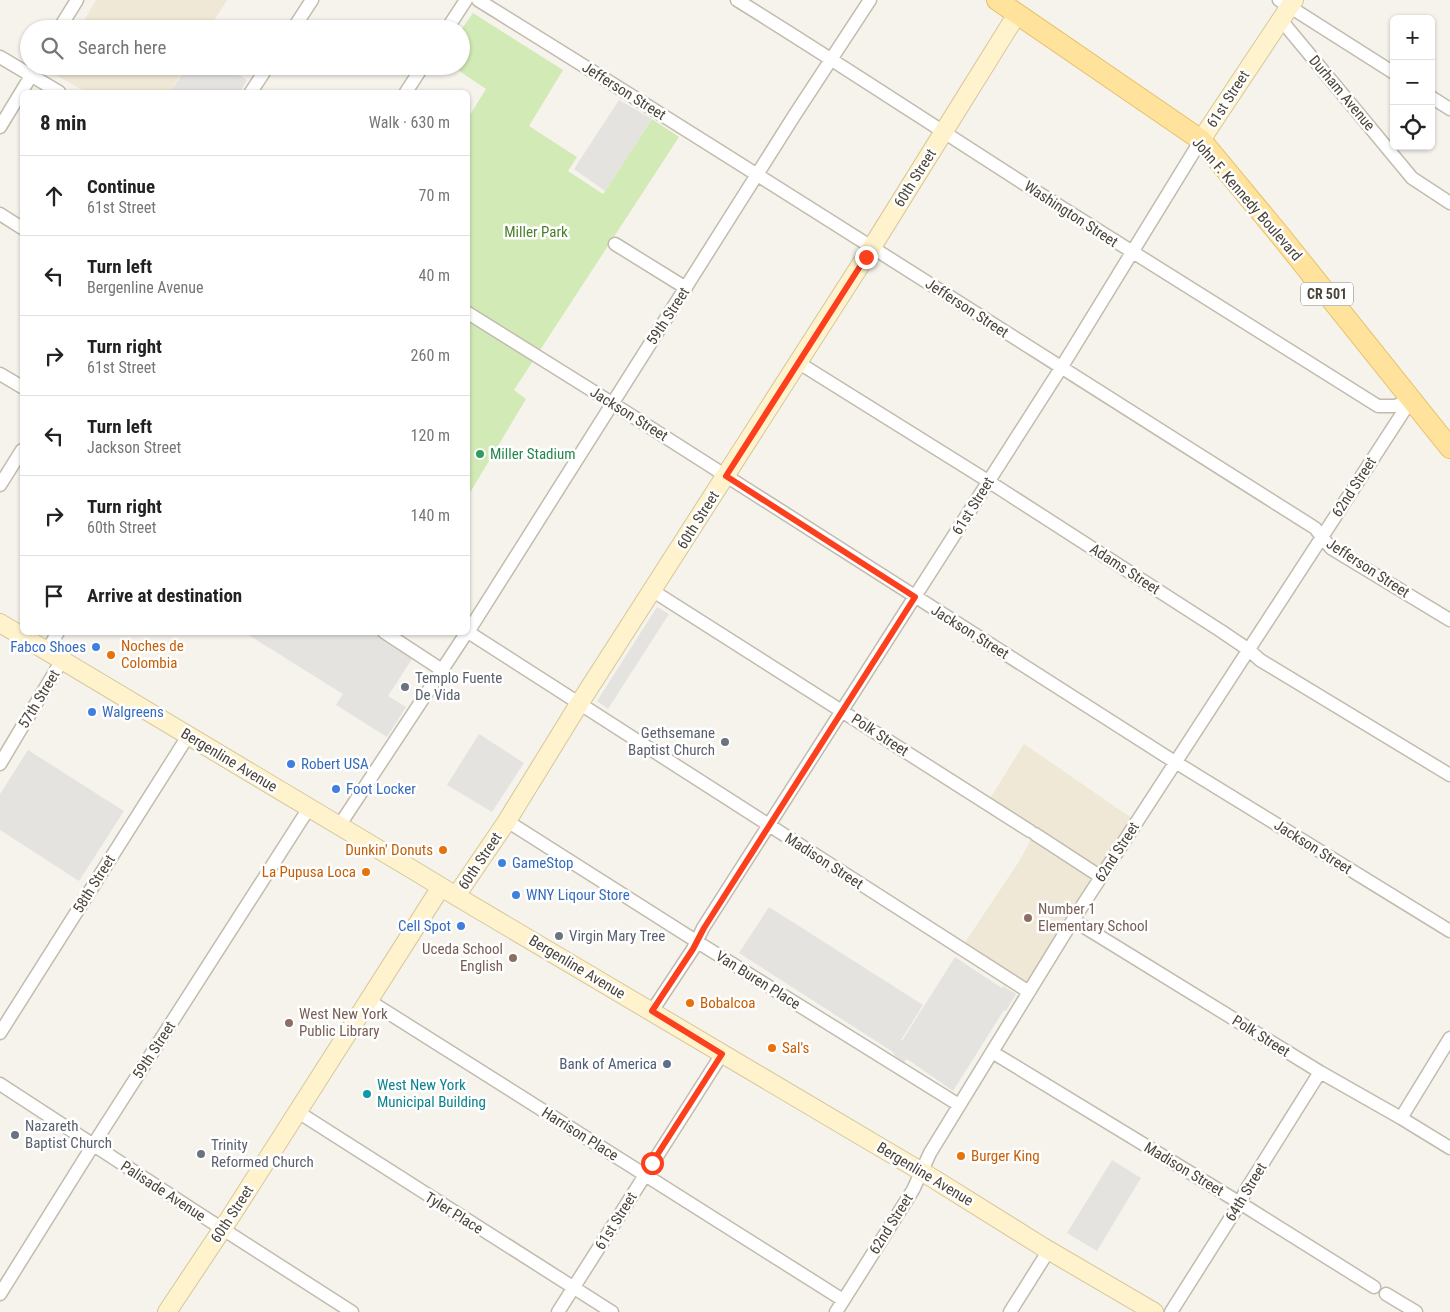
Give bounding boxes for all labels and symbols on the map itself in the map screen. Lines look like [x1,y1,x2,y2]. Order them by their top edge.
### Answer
street label: Durham Avenue [1305,52,1379,134]
street label: Jefferson Street [579,58,669,124]
street label: 61st Street [1203,67,1253,131]
street label: John F. Kennedy Boulevard [1188,133,1306,265]
street label: 60th Street [890,146,940,210]
street label: Washington Street [1021,177,1121,251]
park label: Miller Park [504,223,568,241]
route end [855,246,878,269]
street label: Jefferson Street [922,274,1012,342]
road number: CR 501 [1301,282,1353,306]
street label: 59th Street [643,284,693,348]
street label: Jackson Street [587,383,671,445]
place label: Miller Stadium [490,445,576,463]
marker: Miller Stadium [474,448,486,460]
street label: 62nd Street [1328,454,1380,520]
street label: 61st Street [948,474,998,538]
street label: 60th Street [673,488,723,552]
street label: Jefferson Street [1323,534,1413,602]
street label: Adams Street [1087,540,1163,598]
street label: Jackson Street [928,601,1012,663]
place label: Noches de Colombia [121,637,184,672]
place label: Fabco Shoes [10,638,86,656]
marker: Fabco Shoes [90,641,102,653]
marker: Noches de Colombia [105,649,117,661]
street label: 57th Street [15,666,63,732]
place label: Templo Fuente De Vida [415,669,502,704]
marker: Templo Fuente De Vida [399,681,411,693]
place label: Walgreens [102,703,164,721]
marker: Walgreens [86,706,98,718]
street label: Polk Street [848,710,912,760]
street label: Bergenline Avenue [178,724,280,796]
place label: Gethsemane Baptist Church [628,724,715,759]
marker: Gethsemane Baptist Church [719,736,731,748]
place label: Robert USA [301,755,369,773]
marker: Robert USA [285,758,297,770]
place label: Foot Locker [346,780,416,798]
marker: Foot Locker [330,783,342,795]
street label: Jackson Street [1271,816,1355,878]
street label: 62nd Street [1091,819,1143,885]
street label: 60th Street [454,829,506,893]
street label: Madison Street [782,829,866,893]
place label: Dunkin' Donuts [345,841,433,859]
marker: Dunkin' Donuts [437,844,449,856]
street label: 58th Street [69,852,119,916]
place label: GameStop [512,854,573,872]
marker: GameStop [496,857,508,869]
place label: La Pupusa Loca [262,863,356,881]
marker: La Pupusa Loca [360,866,372,878]
place label: WNY Liqour Store [526,886,630,904]
marker: WNY Liqour Store [510,889,522,901]
place label: Number 1 Elementary School [1038,900,1148,935]
marker: Number 1 Elementary School [1022,912,1034,924]
place label: Cell Spot [398,917,451,935]
marker: Cell Spot [455,920,467,932]
place label: Virgin Mary Tree [569,927,665,945]
marker: Virgin Mary Tree [553,930,565,942]
street label: Bergenline Avenue [526,931,628,1003]
place label: Uceda School English [422,940,503,975]
street label: Van Buren Place [712,947,804,1013]
marker: Uceda School English [507,952,519,964]
place label: Bobalcoa [700,994,755,1012]
marker: Bobalcoa [684,997,696,1009]
place label: West New York Public Library [299,1005,388,1040]
street label: Polk Street [1229,1011,1293,1061]
marker: West New York Public Library [283,1017,295,1029]
street label: 59th Street [129,1018,179,1082]
place label: Sal's [782,1039,809,1057]
marker: Sal's [766,1042,778,1054]
place label: Bank of America [559,1055,657,1073]
marker: Bank of America [661,1058,673,1070]
place label: West New York Municipal Building [377,1076,486,1111]
marker: West New York Municipal Building [361,1088,373,1100]
street label: Harrison Place [538,1103,622,1165]
place label: Nazareth Baptist Church [25,1117,112,1152]
marker: Nazareth Baptist Church [9,1129,21,1141]
place label: Trinity Reformed Church [211,1136,314,1171]
street label: Bergenline Avenue [874,1138,976,1210]
street label: Madison Street [1141,1138,1227,1200]
place label: Burger King [971,1147,1040,1165]
marker: Trinity Reformed Church [195,1148,207,1160]
marker: Burger King [955,1150,967,1162]
route start [641,1152,664,1175]
street label: Palisade Avenue [117,1157,209,1225]
street label: 64th Street [1222,1159,1270,1225]
street label: 60th Street [207,1182,257,1246]
street label: Tyler Place [422,1188,486,1238]
street label: 61st Street [591,1189,641,1253]
street label: 62nd Street [865,1190,917,1258]

